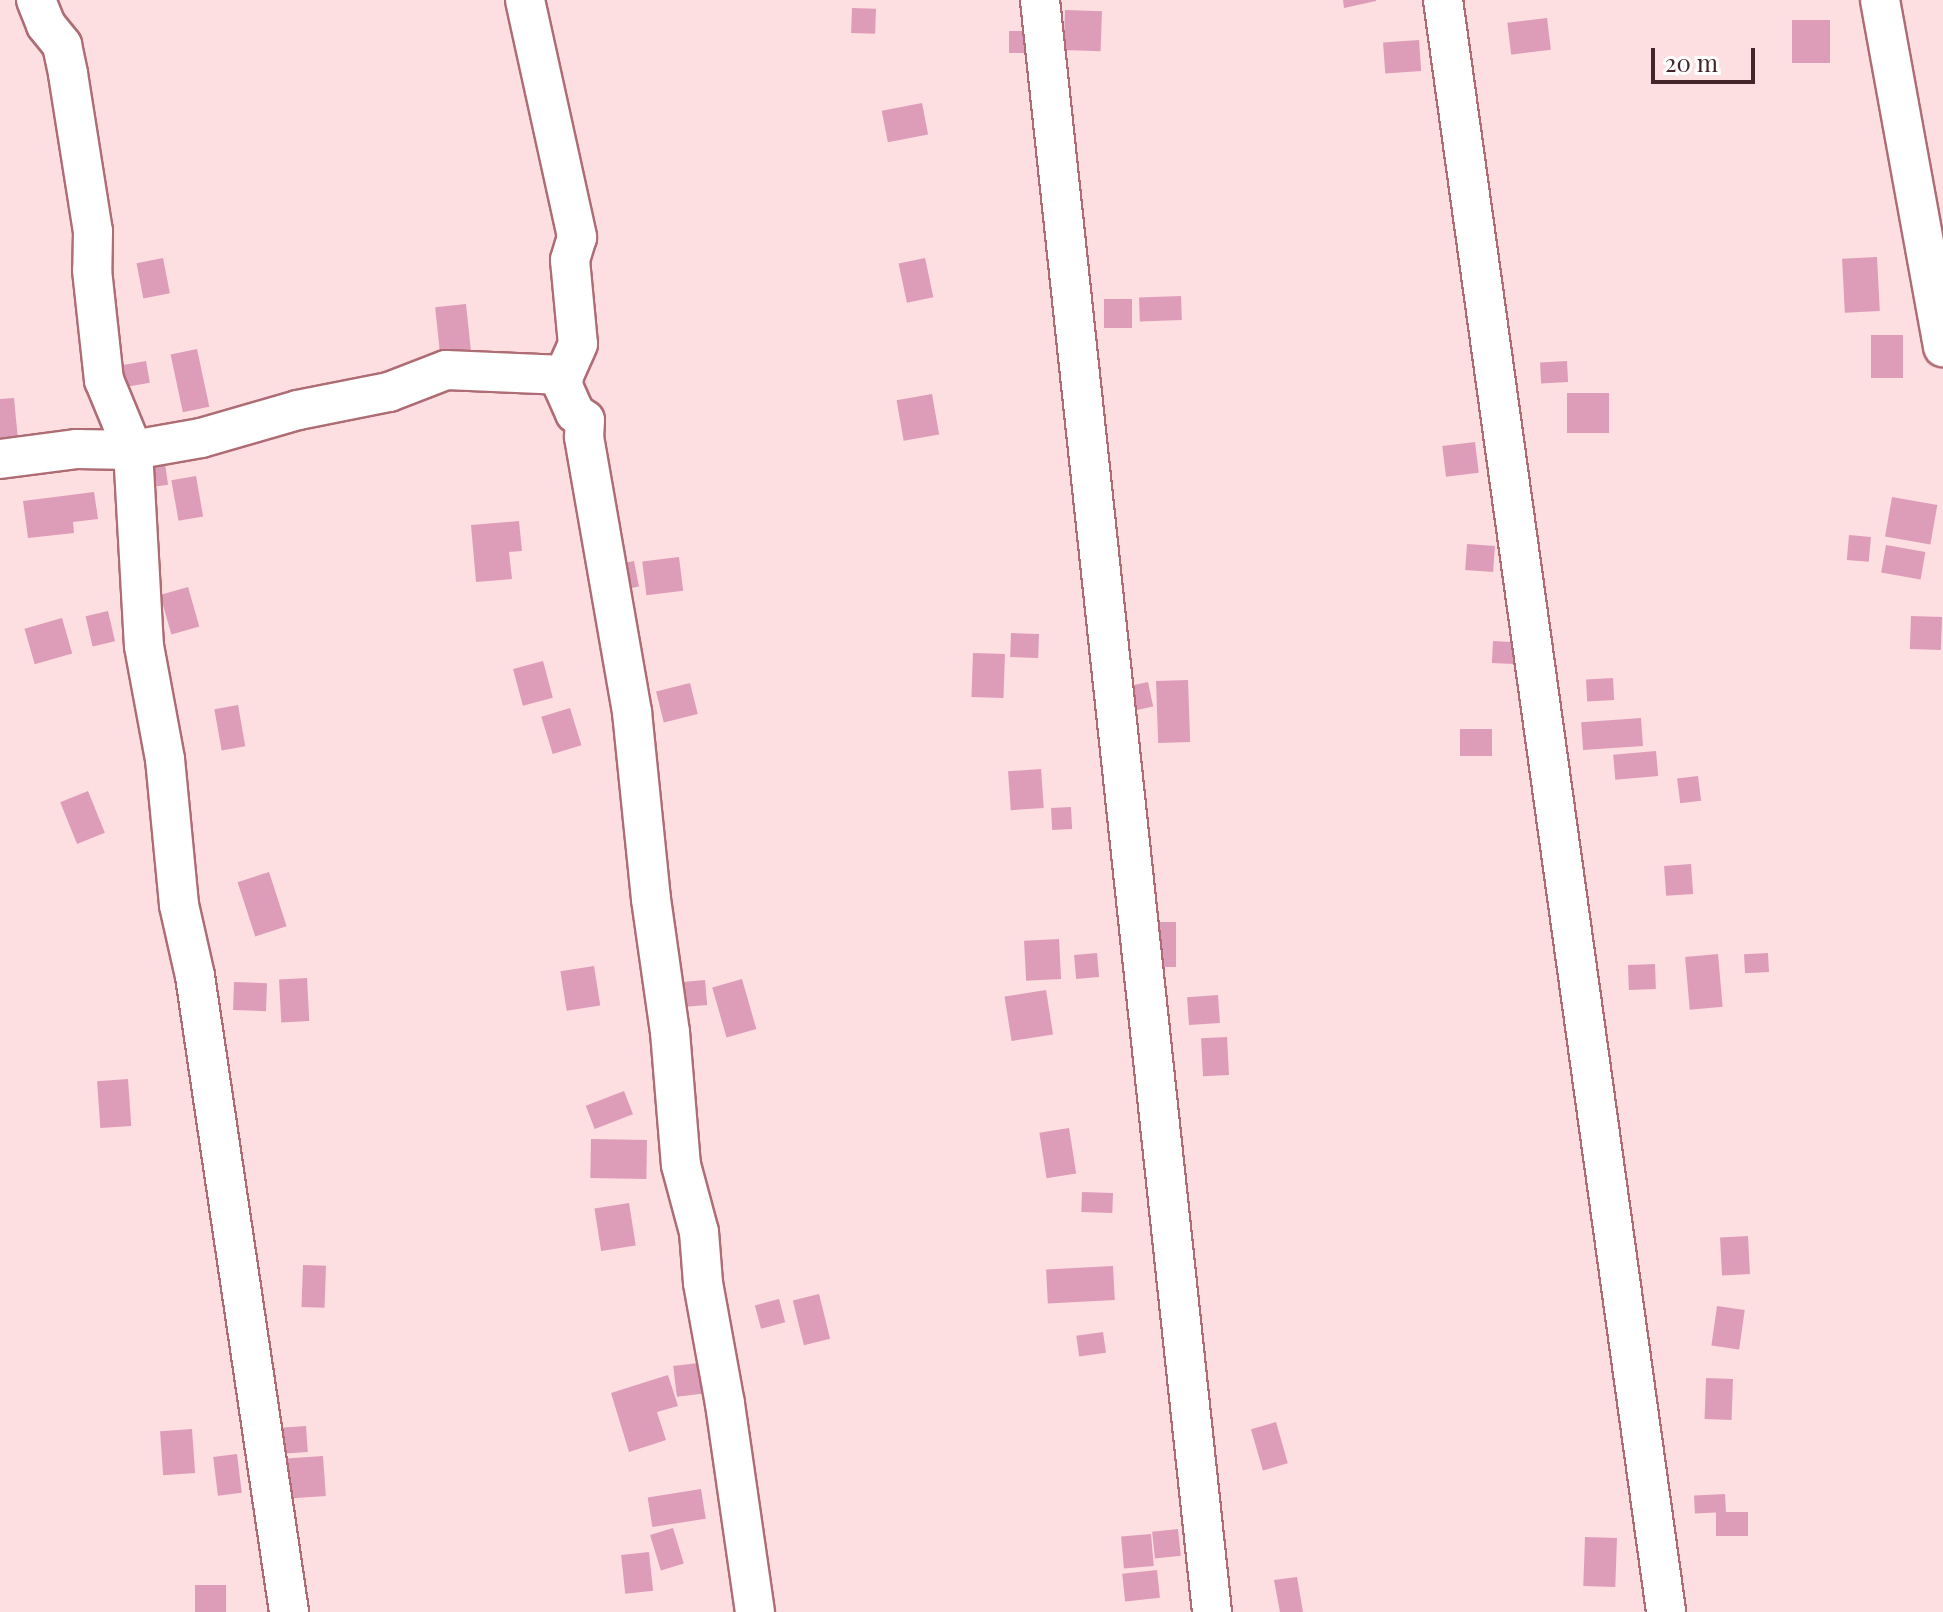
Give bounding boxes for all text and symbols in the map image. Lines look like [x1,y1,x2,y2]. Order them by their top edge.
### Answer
scale bar [1655,32,1759,82]
text: 20 m [1665,46,1718,78]

